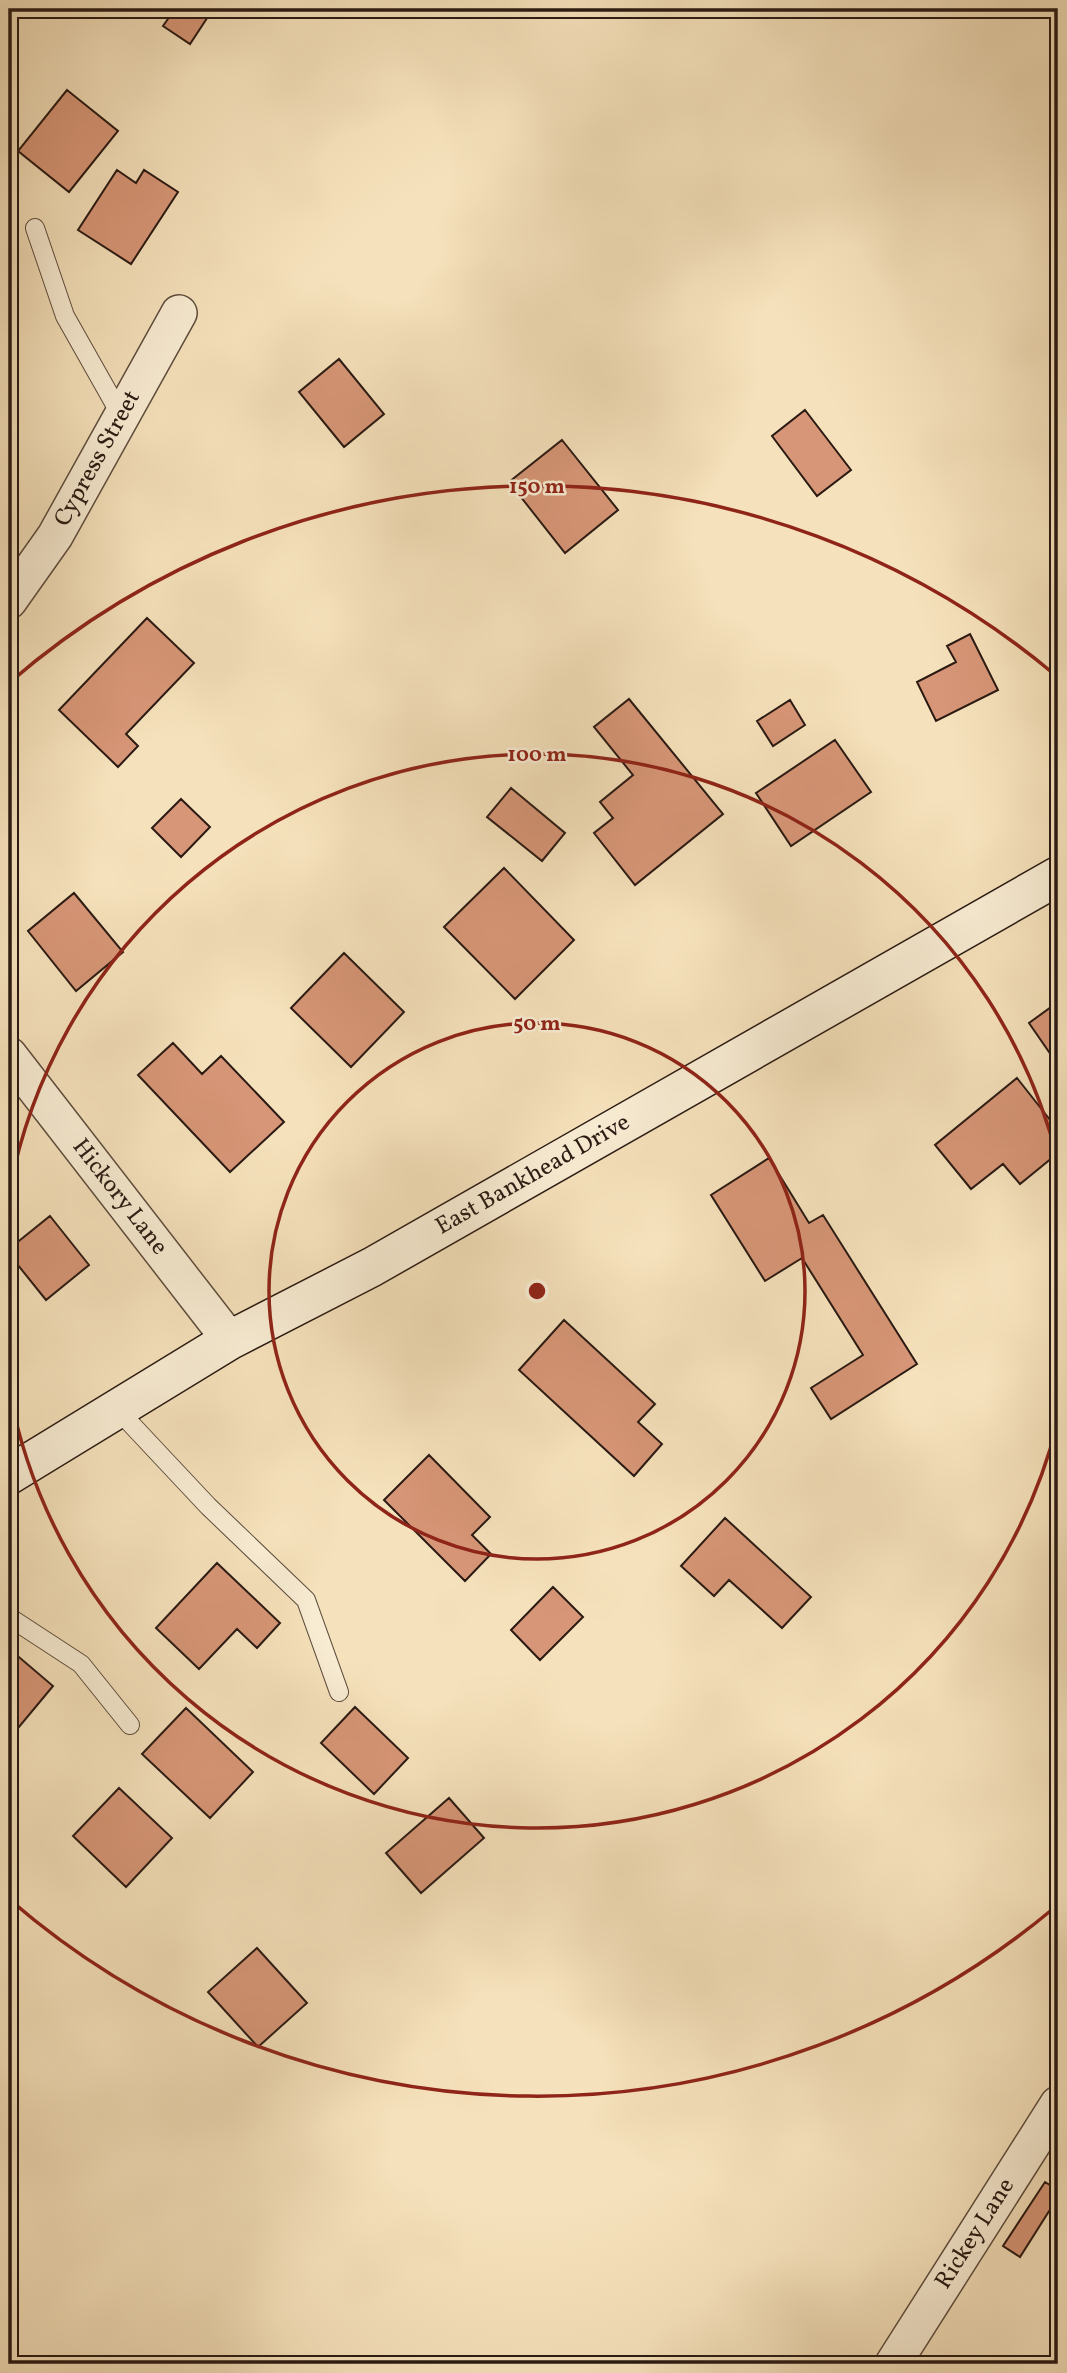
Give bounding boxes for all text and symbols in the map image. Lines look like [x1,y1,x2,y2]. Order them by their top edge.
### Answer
street label: Cypress Street [46,384,150,533]
text: 150 m [509,473,565,502]
text: 100 m [507,741,567,770]
text: 50 m [513,1010,561,1039]
street label: East Bankhead Drive [430,1106,637,1244]
street label: Hickory Lane [63,1132,175,1263]
centre of rings [525,1279,549,1303]
street label: Rickey Lane [927,2172,1024,2296]

